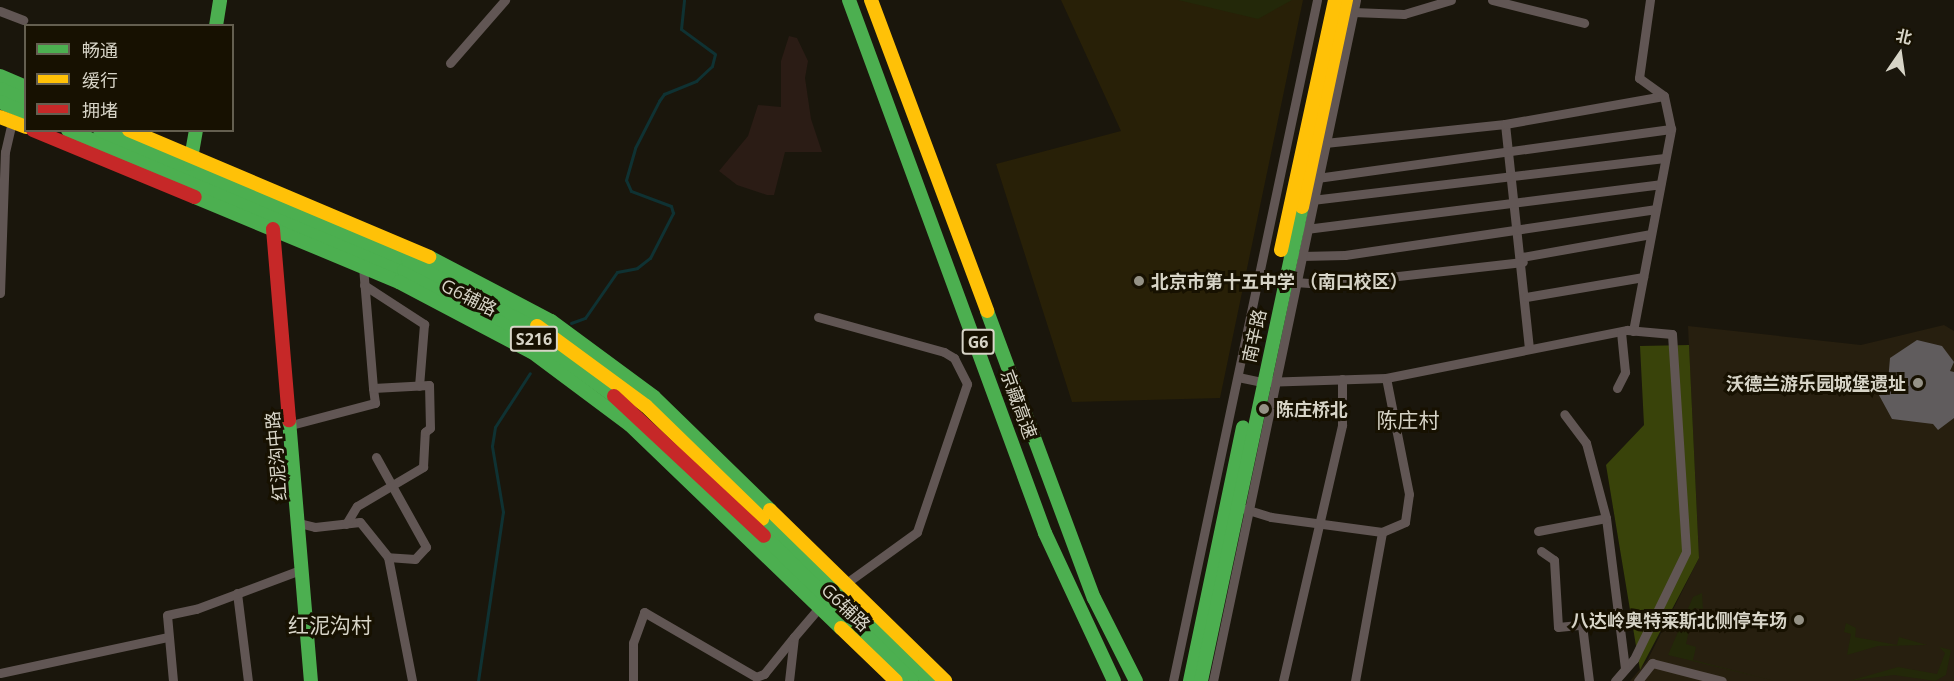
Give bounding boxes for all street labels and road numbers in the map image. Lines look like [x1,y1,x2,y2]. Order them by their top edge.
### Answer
street label: G6辅路 [438,274,500,320]
street label: 南辛路 [1238,307,1270,365]
road number: S216 [508,326,560,352]
road number: G6 [962,329,994,355]
street label: 京藏高速 [997,366,1041,442]
street label: 红泥沟中路 [261,410,291,502]
street label: G6辅路 [817,579,875,635]

